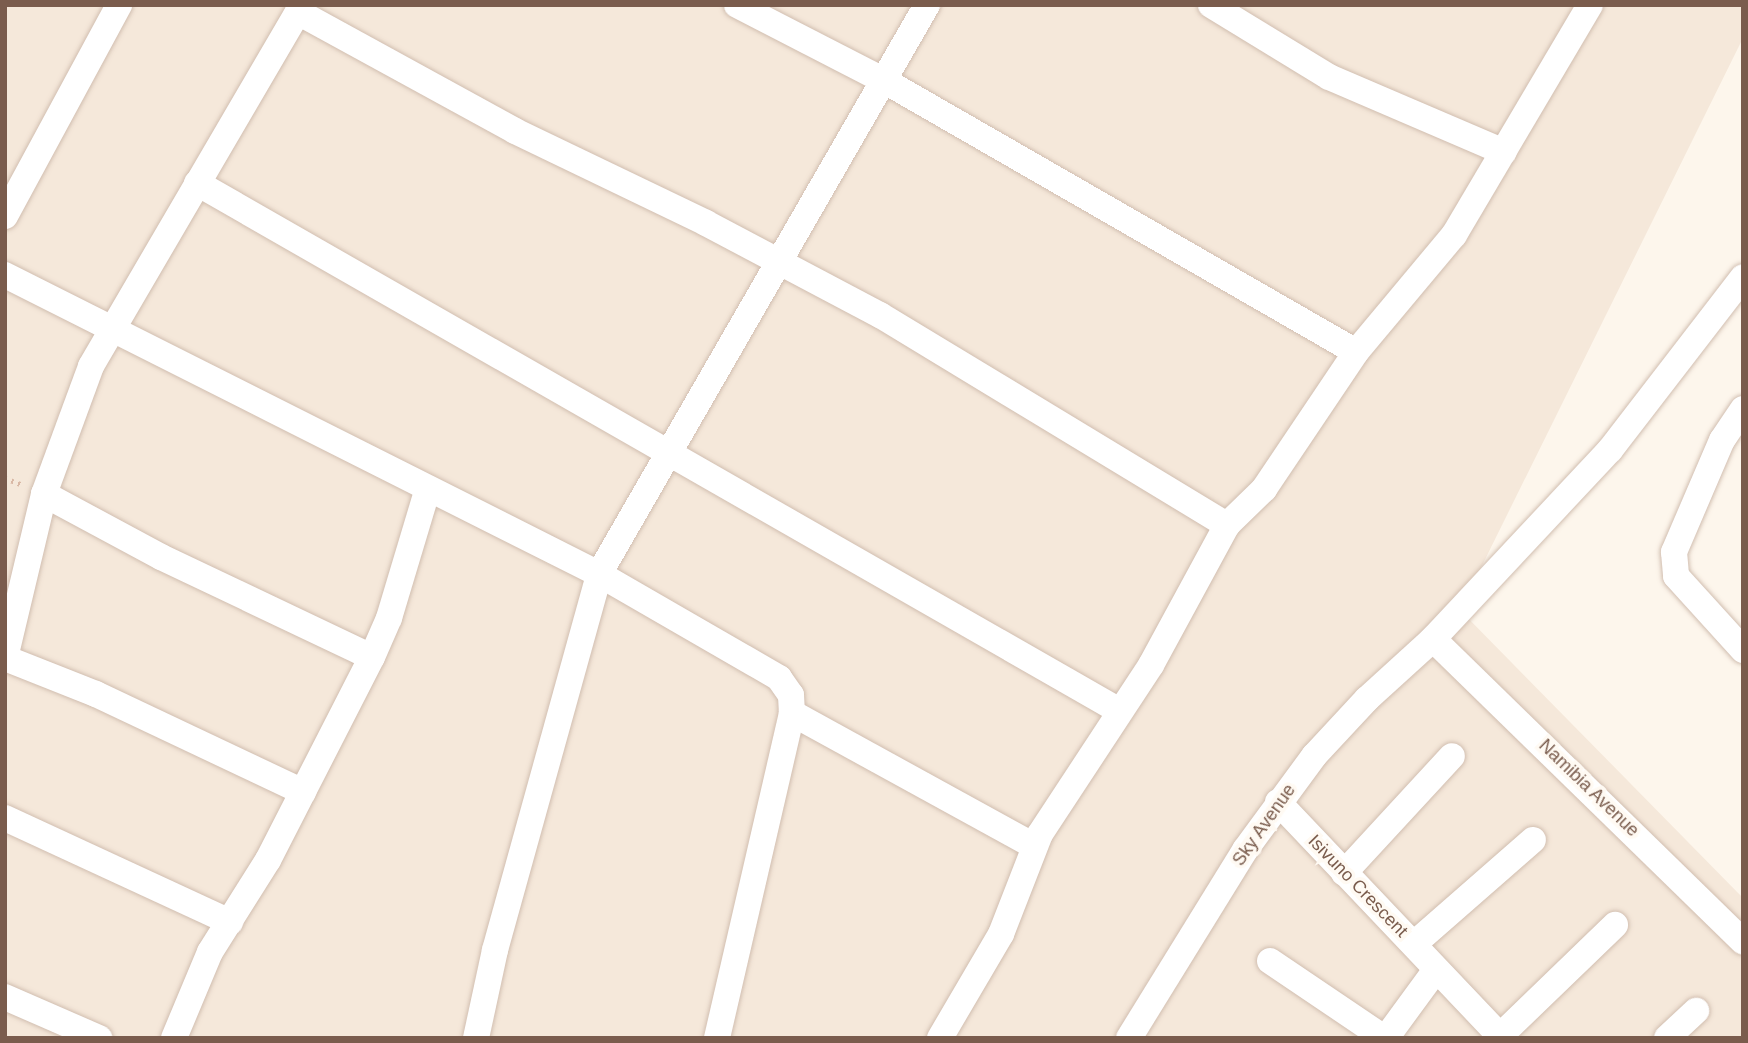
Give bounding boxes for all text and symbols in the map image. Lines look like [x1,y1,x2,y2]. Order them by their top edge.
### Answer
street label: Namibia Avenue [1534,734,1644,842]
street label: Sky Avenue [1228,780,1300,870]
street label: Isivuno Crescent [1304,830,1412,942]

